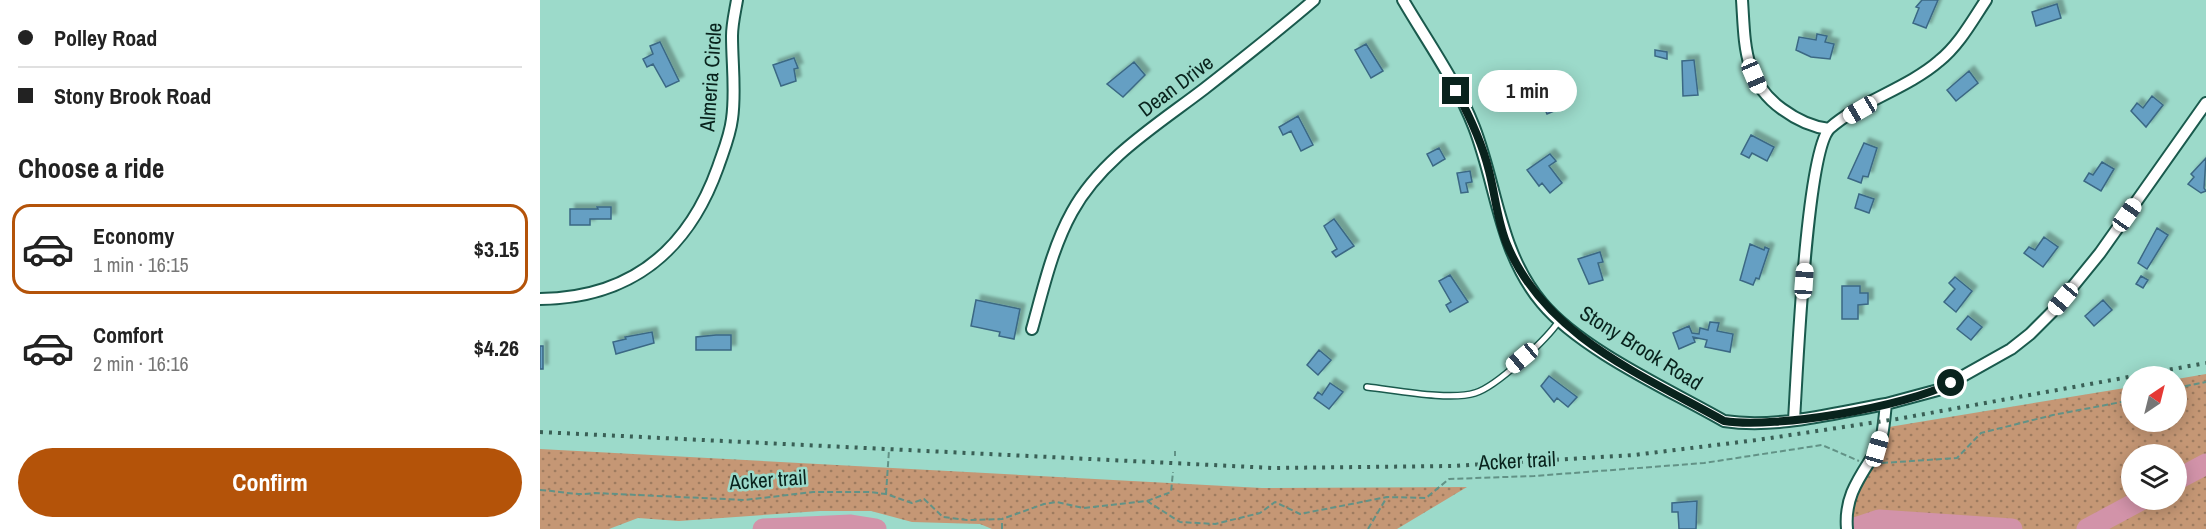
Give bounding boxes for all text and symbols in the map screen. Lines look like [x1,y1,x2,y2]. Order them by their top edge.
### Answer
street label: Almeria Circle [692,22,729,133]
text: Polley Road [54,23,157,53]
street label: Dean Drive [1132,48,1219,123]
car [1739,56,1769,96]
callout: 1 min [1477,70,1576,112]
route end [1442,77,1469,104]
text: 1 min [1506,77,1549,104]
text: Stony Brook Road [54,81,211,111]
car [1840,93,1880,127]
text: Choose a ride [18,150,164,186]
car [2109,195,2145,235]
text: Economy [93,221,174,251]
icon: car [21,222,75,276]
text: $3.15 [474,234,519,264]
text: 1 min · 16:15 [93,251,189,278]
car [1794,262,1814,300]
car [2045,279,2081,319]
street label: Stony Brook Road [1574,298,1708,397]
text: Comfort [93,320,163,350]
icon: car [21,321,75,375]
text: $4.26 [474,333,519,363]
car [1502,340,1542,376]
text: 2 min · 16:16 [93,350,189,377]
north arrow [2121,366,2187,432]
map controls [2121,366,2187,510]
route start [1937,369,1964,396]
car [1863,429,1891,469]
street label: Acker trail [1477,444,1556,477]
button: layers [2121,444,2187,510]
button: Confirm [18,448,522,517]
street label: Acker trail [727,462,808,497]

